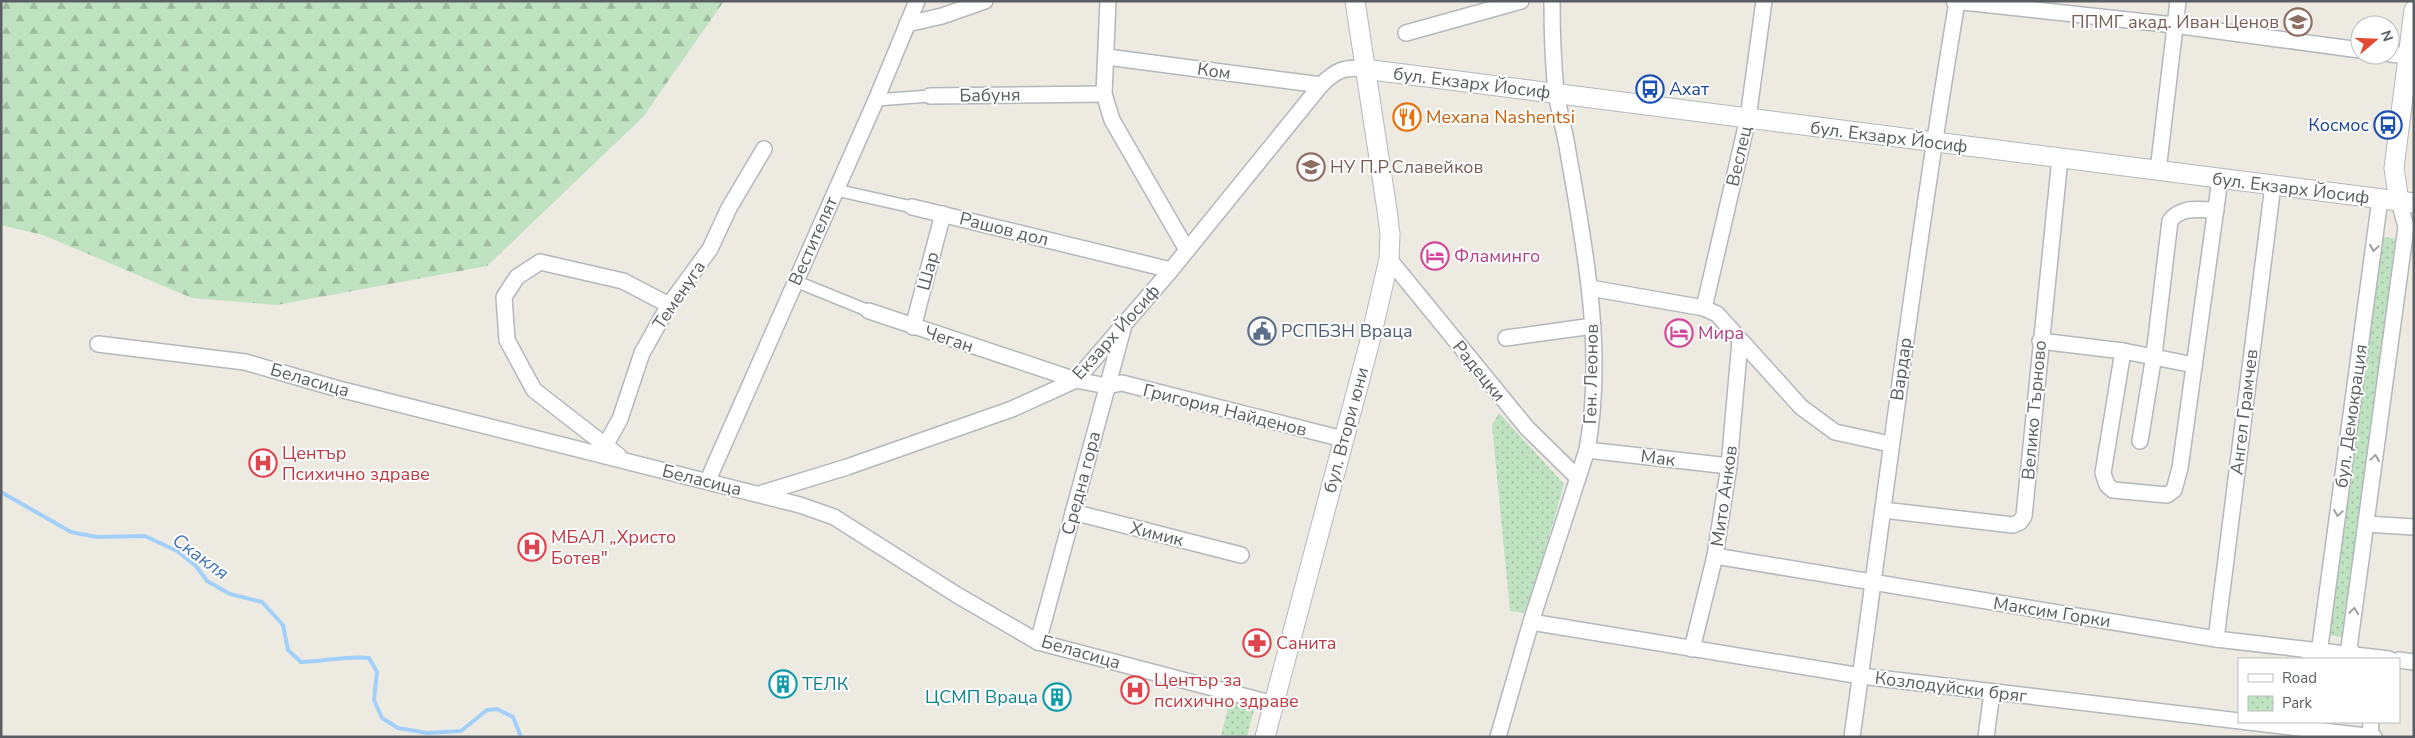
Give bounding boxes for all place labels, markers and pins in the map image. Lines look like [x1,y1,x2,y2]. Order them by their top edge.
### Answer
school or university icon: ППМГ акад. Иван Ценов [2283,7,2313,37]
place label: ППМГ акад. Иван Ценов [2071,10,2279,34]
bus stop icon: Ахат [1635,74,1665,104]
place label: Ахат [1669,77,1709,101]
restaurant icon: Mexana Nashentsi [1392,102,1422,132]
place label: Mexana Nashentsi [1426,105,1575,129]
bus stop icon: Космос [2373,110,2403,140]
place label: Космос [2308,113,2369,137]
school or university icon: НУ П.Р.Славейков [1296,152,1326,182]
place label: НУ П.Р.Славейков [1330,155,1484,179]
hotel icon: Фламинго [1420,241,1450,271]
place label: Фламинго [1454,244,1540,268]
public building icon: РСПБЗН Враца [1247,316,1277,346]
hotel icon: Мира [1664,318,1694,348]
place label: РСПБЗН Враца [1281,319,1413,343]
place label: Мира [1698,321,1744,345]
place label: Център Психично здраве [282,441,430,486]
hospital icon: Център Психично здраве [248,448,278,478]
place label: МБАЛ „Христо Ботев" [551,525,676,570]
hospital icon: МБАЛ „Христо Ботев" [517,532,547,562]
pharmacy icon: Санита [1242,628,1272,658]
place label: Санита [1276,631,1336,655]
place label: Център за психично здраве [1154,668,1299,713]
building icon: ТЕЛК [768,669,798,699]
place label: ТЕЛК [802,672,849,696]
hospital icon: Център за психично здраве [1120,675,1150,705]
building icon: ЦСМП Враца [1042,682,1072,712]
place label: ЦСМП Враца [925,685,1038,709]

